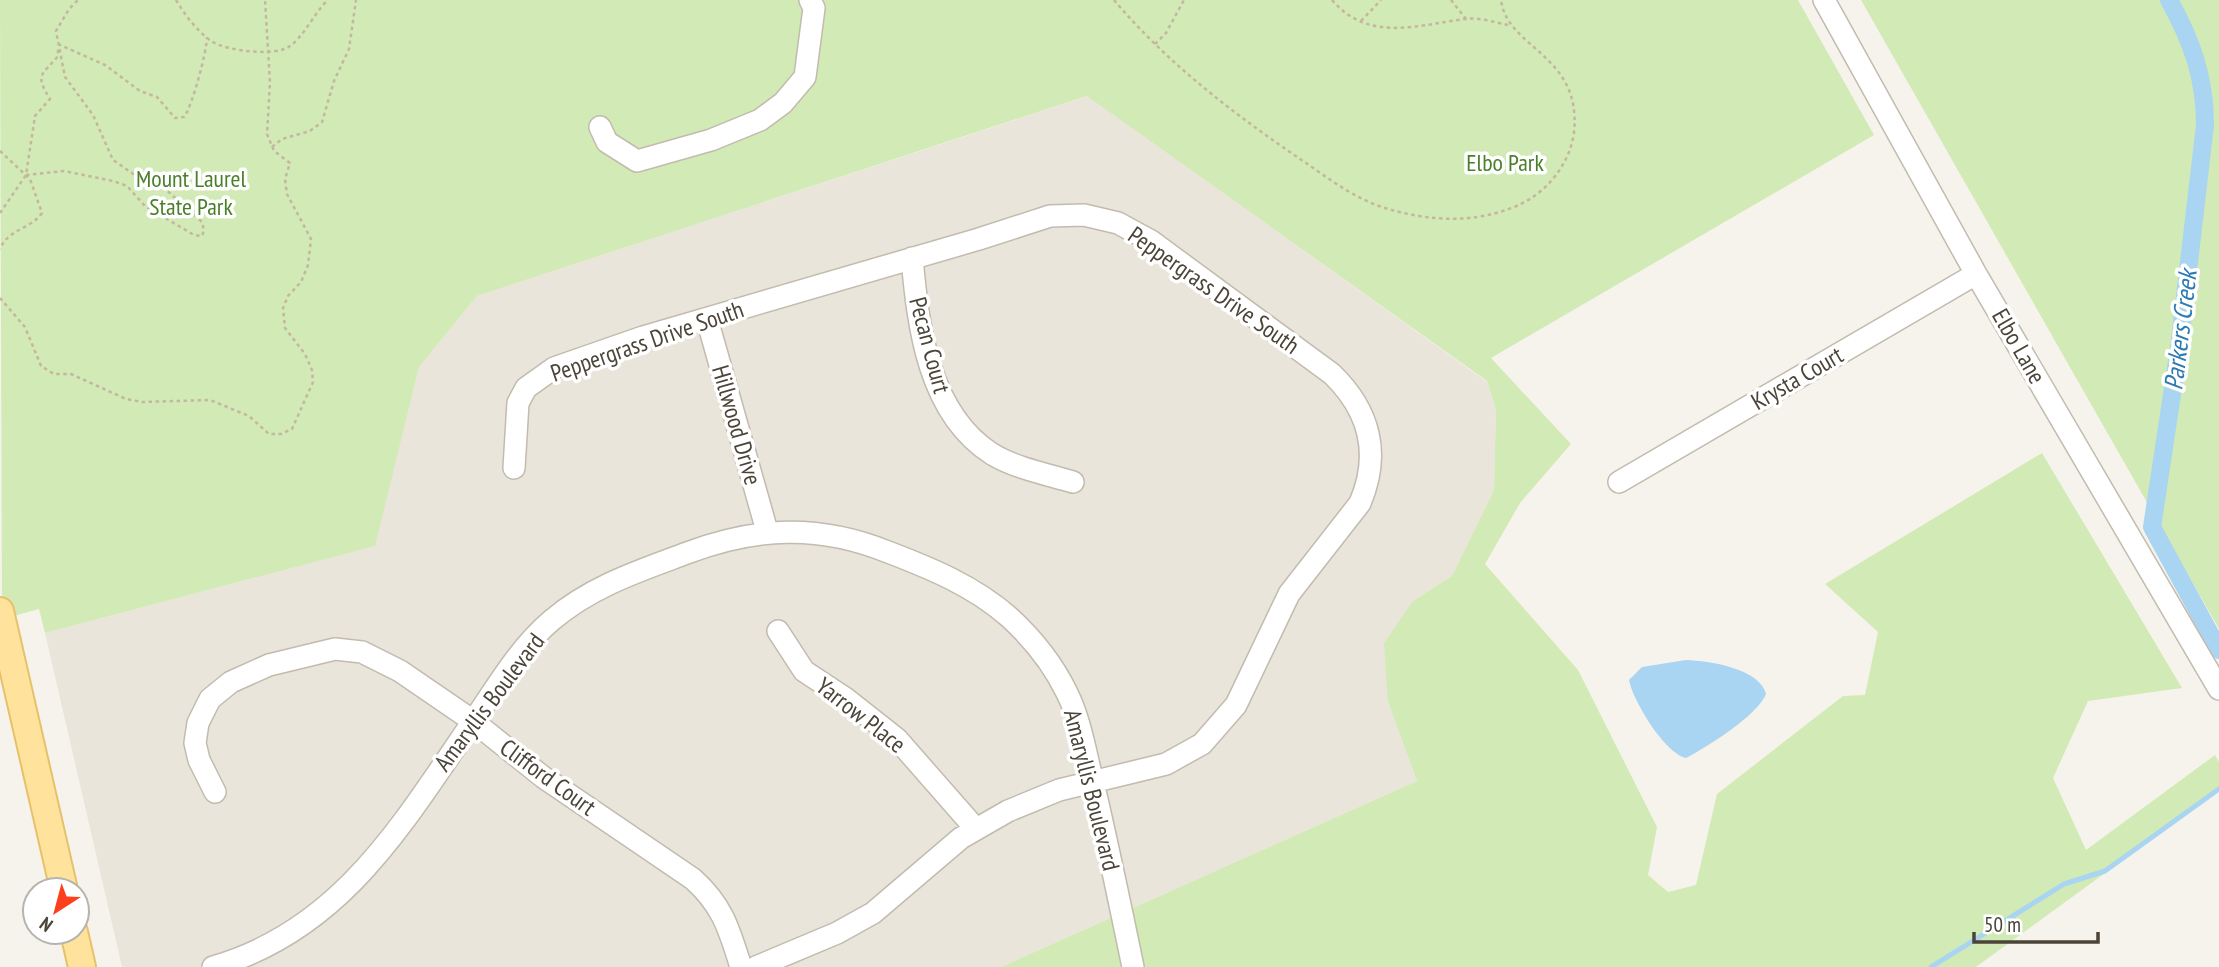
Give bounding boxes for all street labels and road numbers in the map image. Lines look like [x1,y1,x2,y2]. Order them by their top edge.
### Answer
street label: Peppergrass Drive South [1122,219,1306,361]
street label: Peppergrass Drive South [546,293,748,389]
street label: Pecan Court [902,293,958,397]
street label: Elbo Lane [1985,303,2053,389]
street label: Krysta Court [1745,339,1849,417]
street label: Hillwood Drive [705,362,769,488]
street label: Amaryllis Boulevard [427,627,551,777]
street label: Yarrow Place [810,670,912,760]
street label: Amaryllis Boulevard [1057,706,1127,874]
street label: Clifford Court [494,732,602,822]

